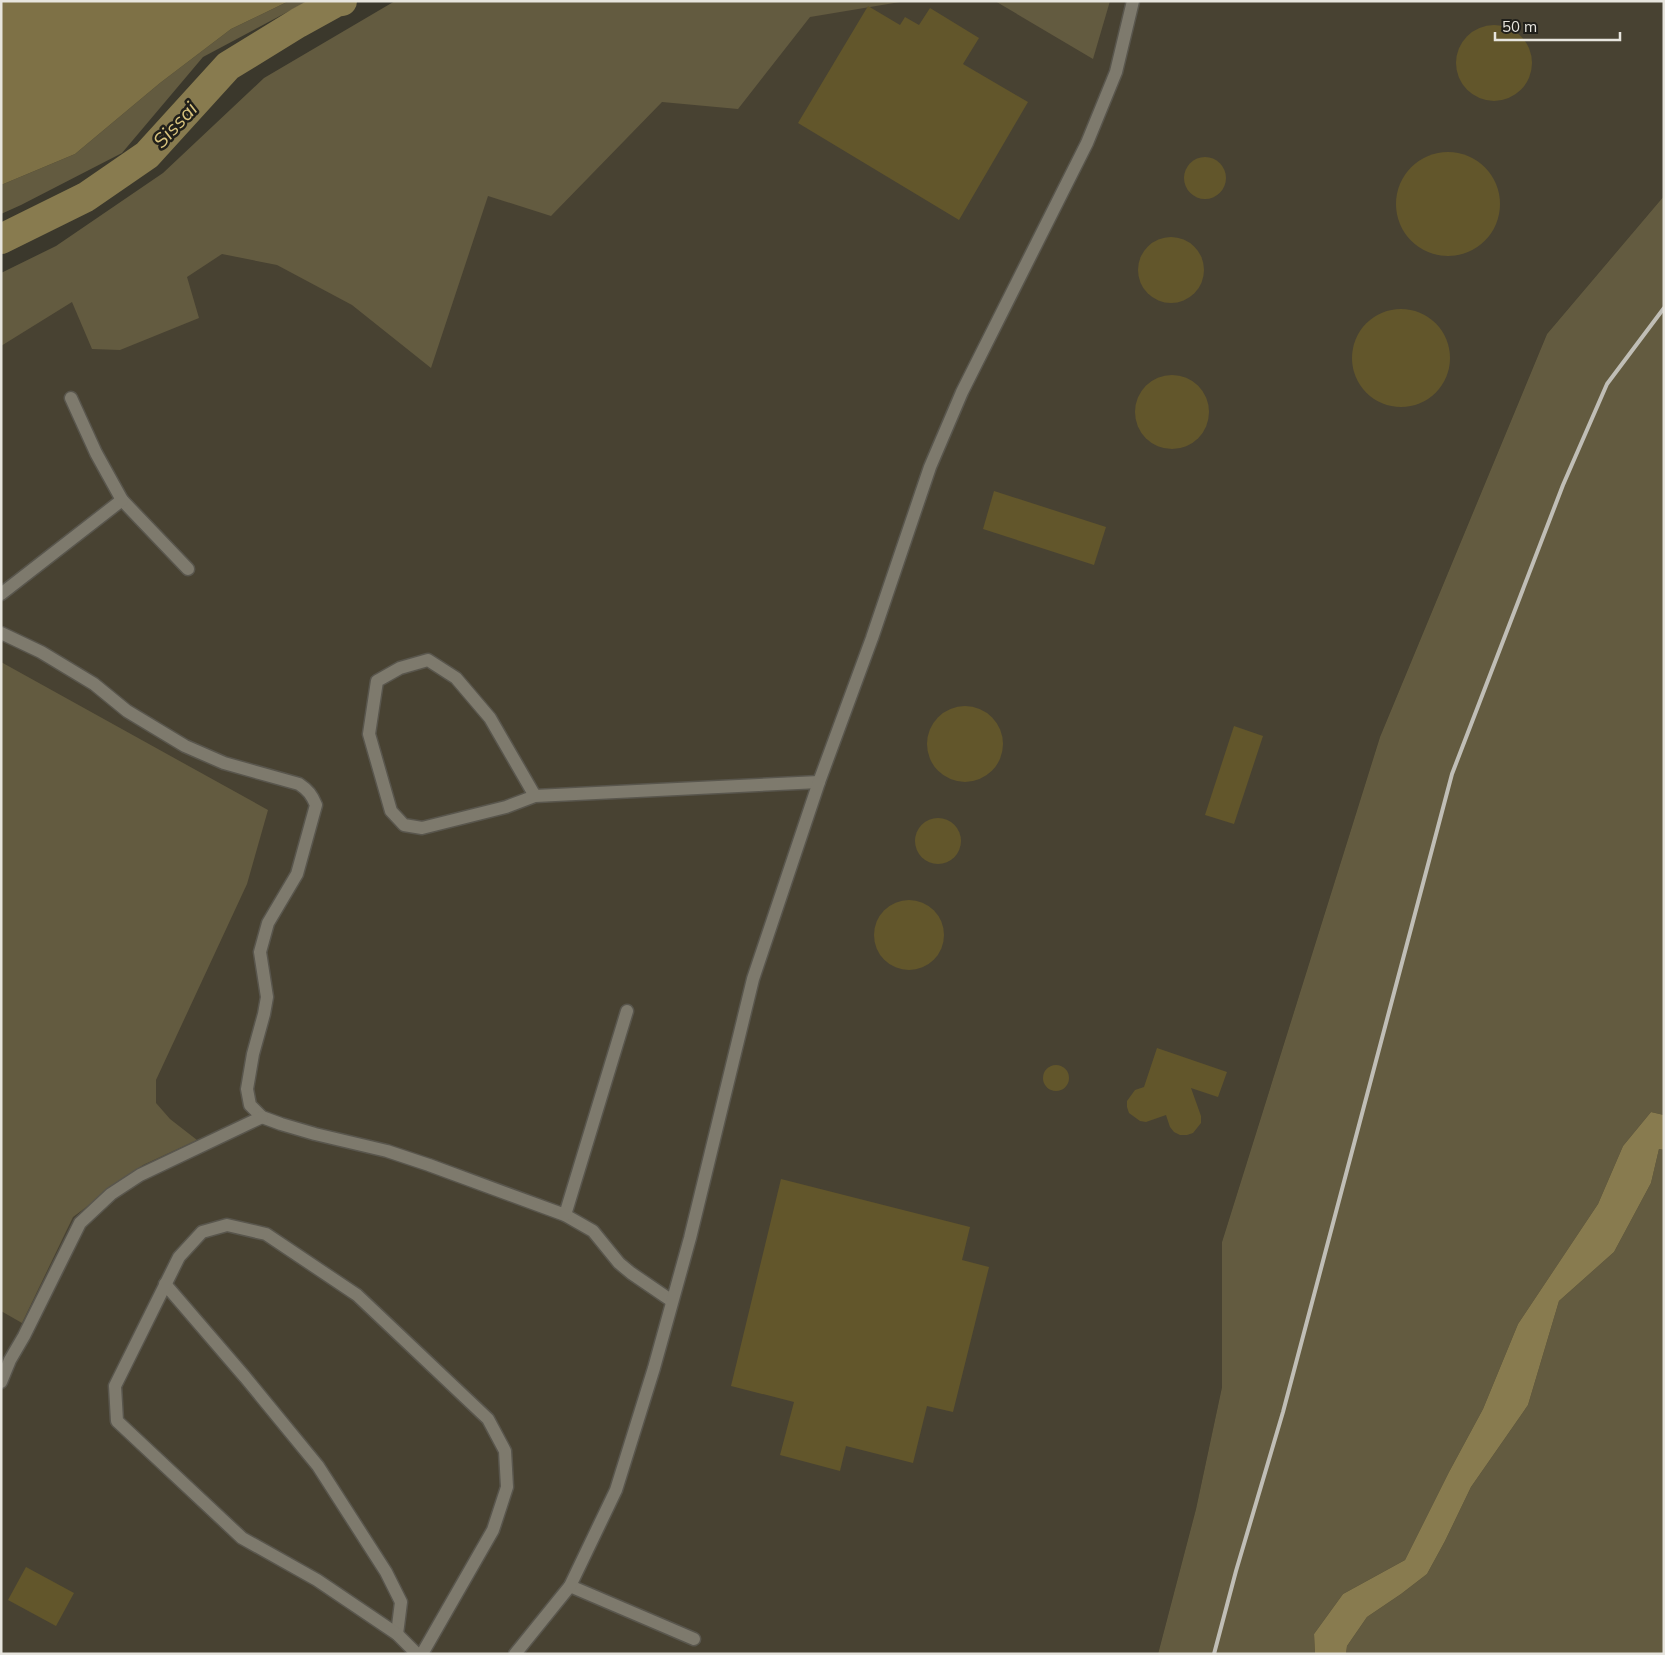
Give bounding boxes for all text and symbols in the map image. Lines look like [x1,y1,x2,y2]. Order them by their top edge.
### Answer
scale bar [1495,10,1620,42]
text: 50 m [1502,17,1537,36]
water label: Sissai [147,96,202,153]

